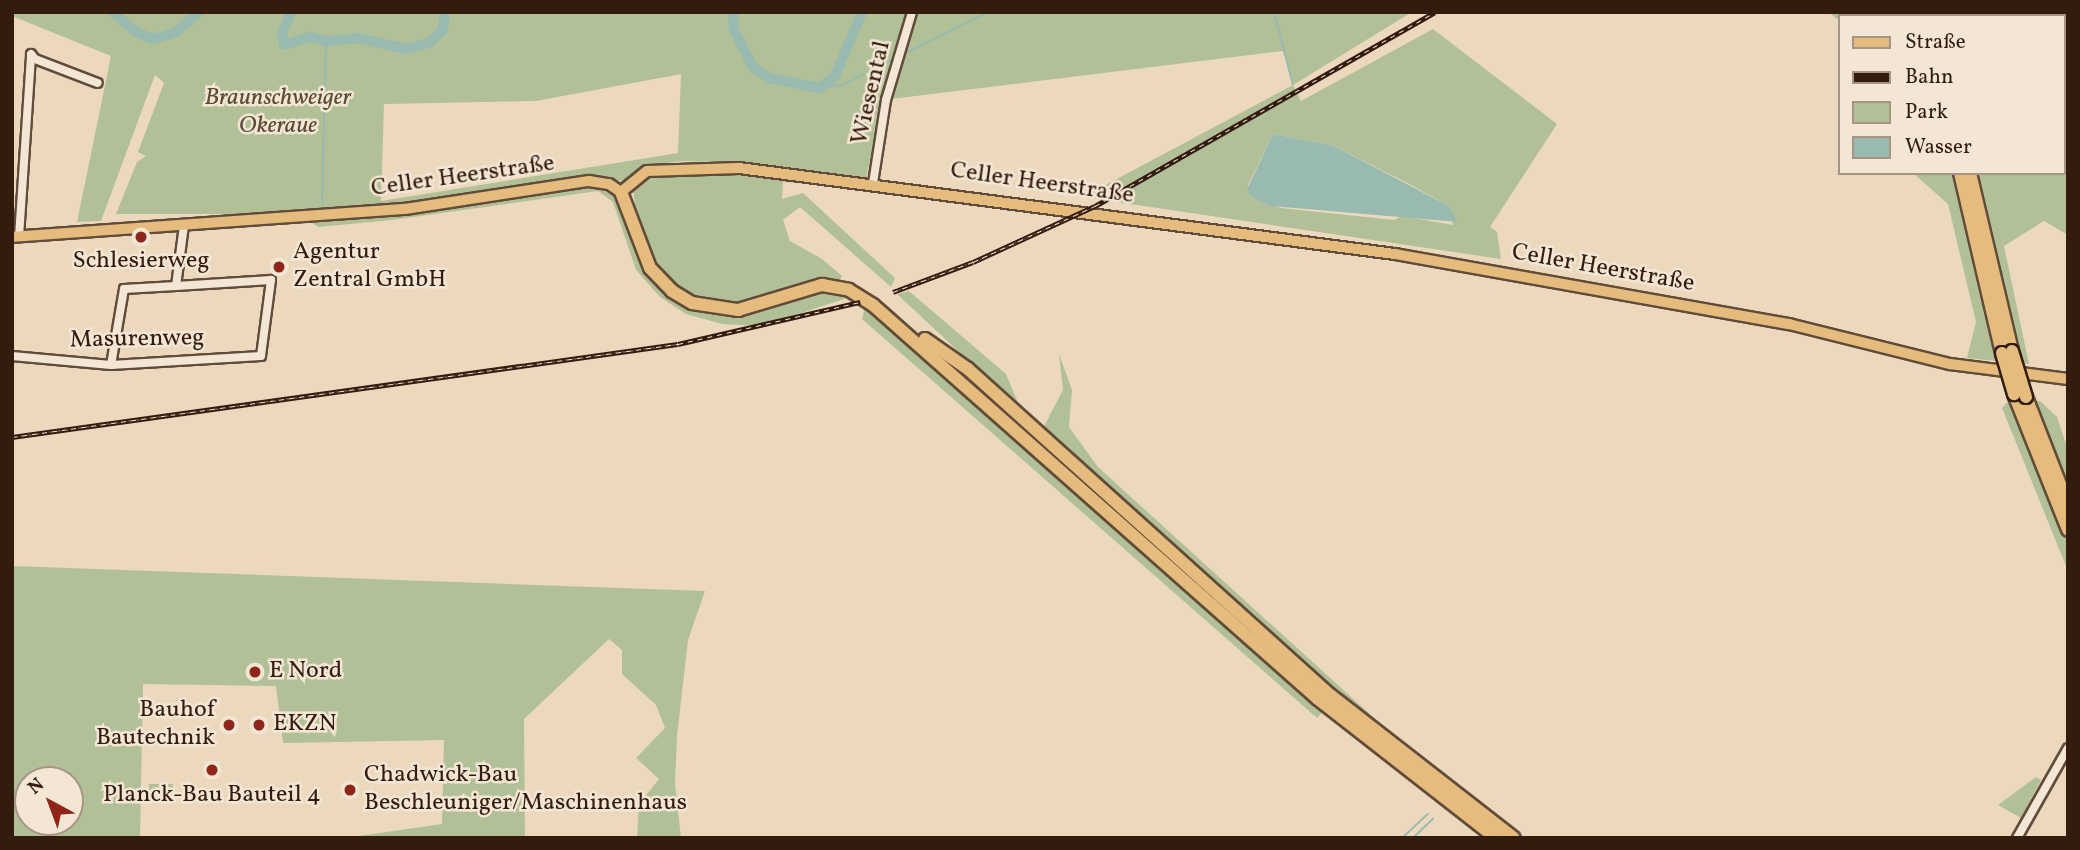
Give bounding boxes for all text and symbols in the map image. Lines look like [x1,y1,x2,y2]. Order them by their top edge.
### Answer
legend [1839,14,2066,175]
text: Straße [1905,28,1966,57]
street label: Wiesental [846,38,898,148]
text: Bahn [1905,63,1954,92]
park label: Braunschweiger Okeraue [205,85,351,141]
text: Park [1905,98,1948,127]
text: Wasser [1905,133,1972,162]
street label: Celler Heerstraße [369,150,557,204]
street label: Celler Heerstraße [948,157,1136,211]
marker: Schlesierweg [133,229,149,245]
place label: Agentur Zentral GmbH [293,239,446,295]
street label: Celler Heerstraße [1509,239,1697,299]
place label: Schlesierweg [72,248,210,276]
marker: Agentur Zentral GmbH [271,259,287,275]
street label: Masurenweg [69,324,205,356]
place label: E Nord [269,658,342,686]
marker: E Nord [247,664,263,680]
place label: Bauhof Bautechnik [96,697,215,753]
place label: EKZN [273,711,337,739]
marker: Bauhof Bautechnik [221,717,237,733]
marker: EKZN [251,717,267,733]
marker: Planck-Bau Bauteil 4 [204,762,220,778]
place label: Chadwick-Bau Beschleuniger/Maschinenhaus [364,762,687,818]
north arrow [14,766,84,836]
text: N [23,772,50,801]
place label: Planck-Bau Bauteil 4 [103,782,321,810]
marker: Chadwick-Bau Beschleuniger/Maschinenhaus [342,782,358,798]

